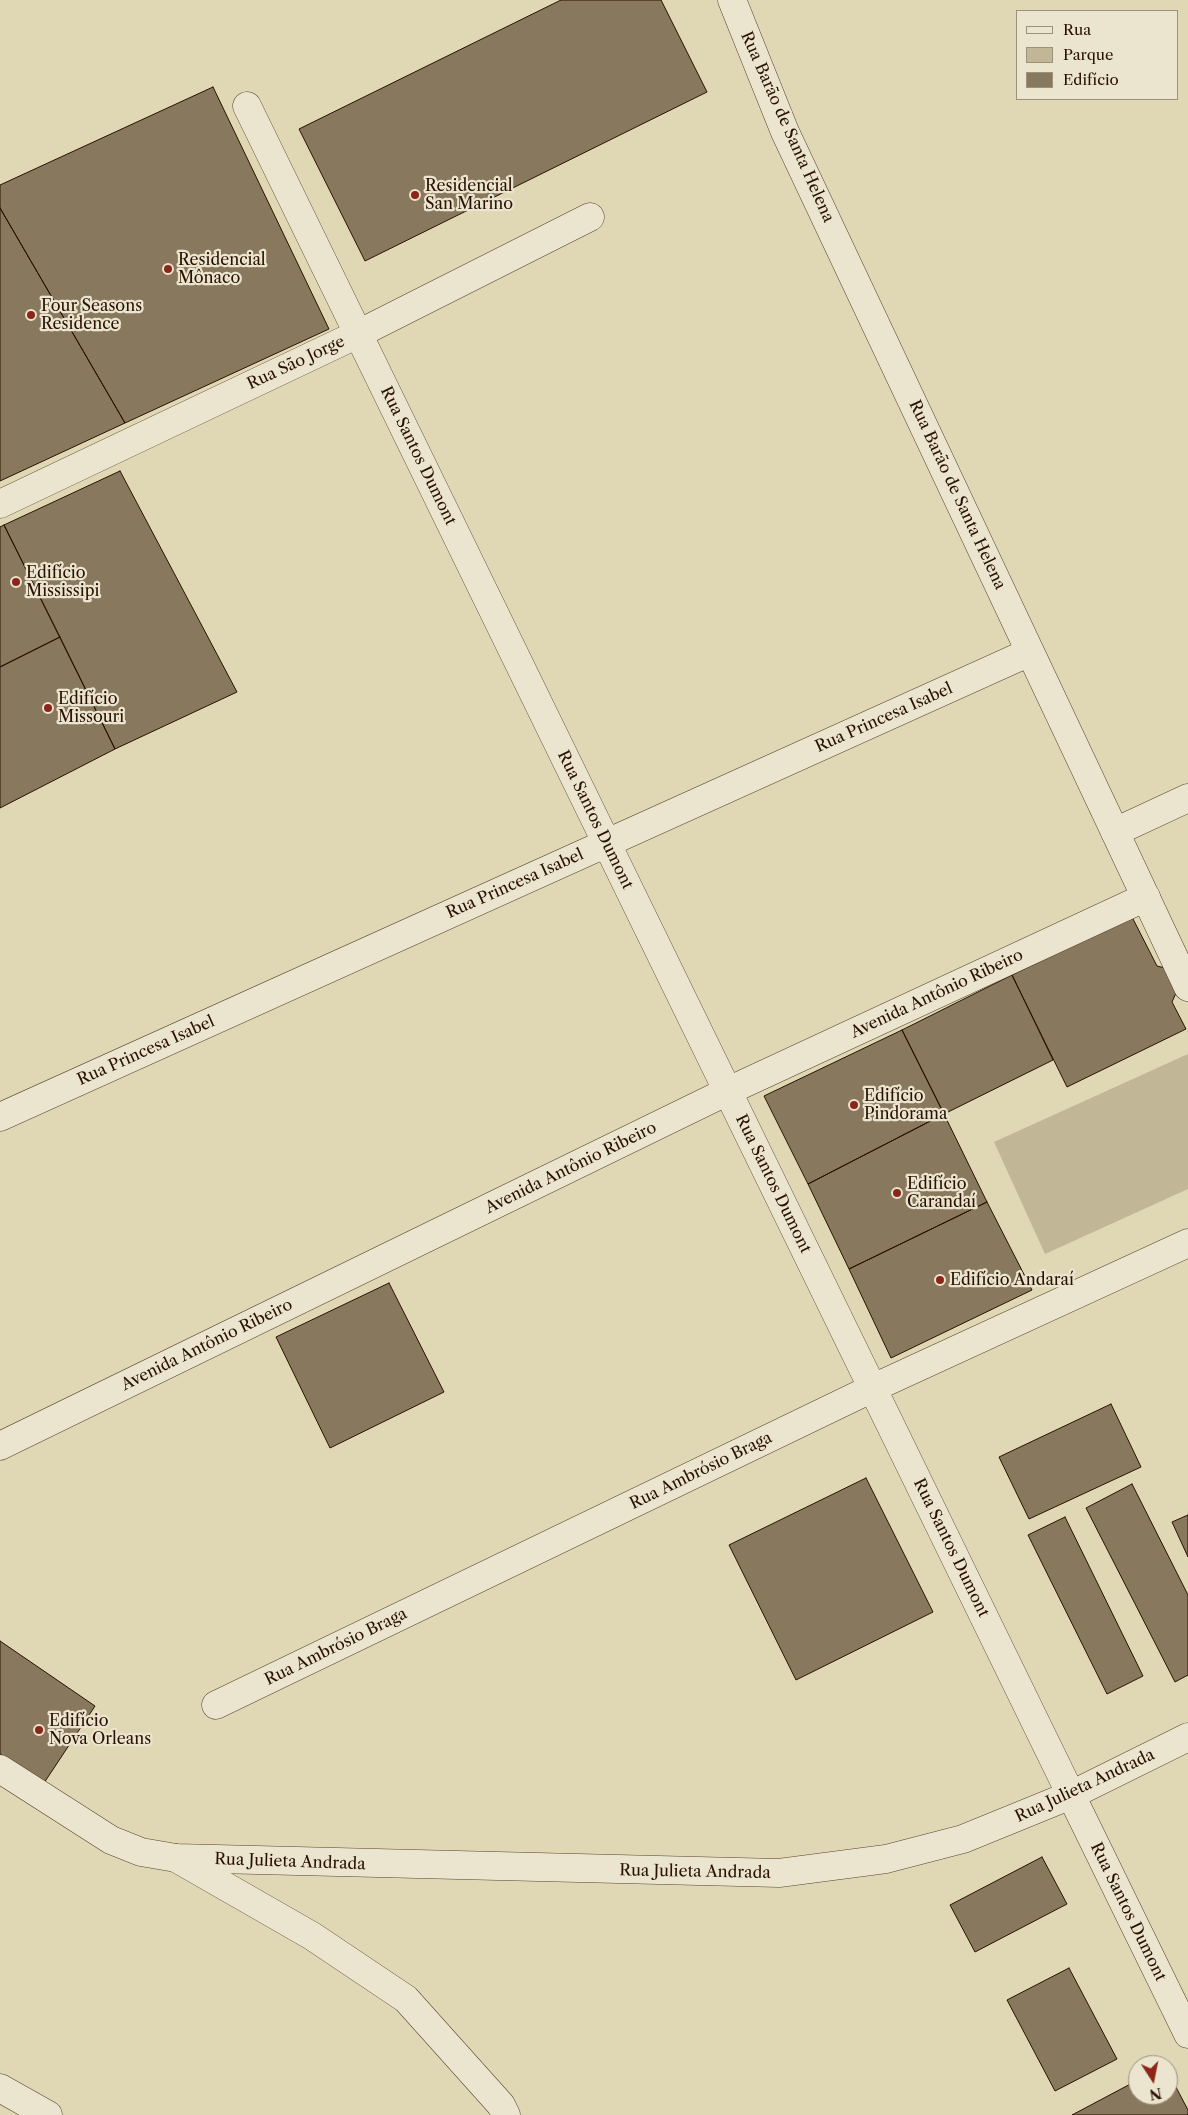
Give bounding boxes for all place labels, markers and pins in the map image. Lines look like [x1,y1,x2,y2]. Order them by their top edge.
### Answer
place label: Residencial San Marino [425,176,513,214]
marker: Residencial San Marino [409,189,421,201]
place label: Residencial Mônaco [178,250,266,288]
marker: Residencial Mônaco [162,263,174,275]
place label: Four Seasons Residence [41,296,142,334]
marker: Four Seasons Residence [25,309,37,321]
place label: Edifício Mississipi [26,563,99,601]
marker: Edifício Mississipi [10,576,22,588]
place label: Edifício Missouri [58,689,124,727]
marker: Edifício Missouri [42,702,54,714]
place label: Edifício Pindorama [864,1086,947,1124]
marker: Edifício Pindorama [848,1099,860,1111]
place label: Edifício Carandaí [907,1174,976,1212]
marker: Edifício Carandaí [891,1187,903,1199]
place label: Edifício Andaraí [950,1270,1074,1290]
marker: Edifício Andaraí [934,1274,946,1286]
place label: Edifício Nova Orleans [49,1711,151,1749]
marker: Edifício Nova Orleans [33,1724,45,1736]

